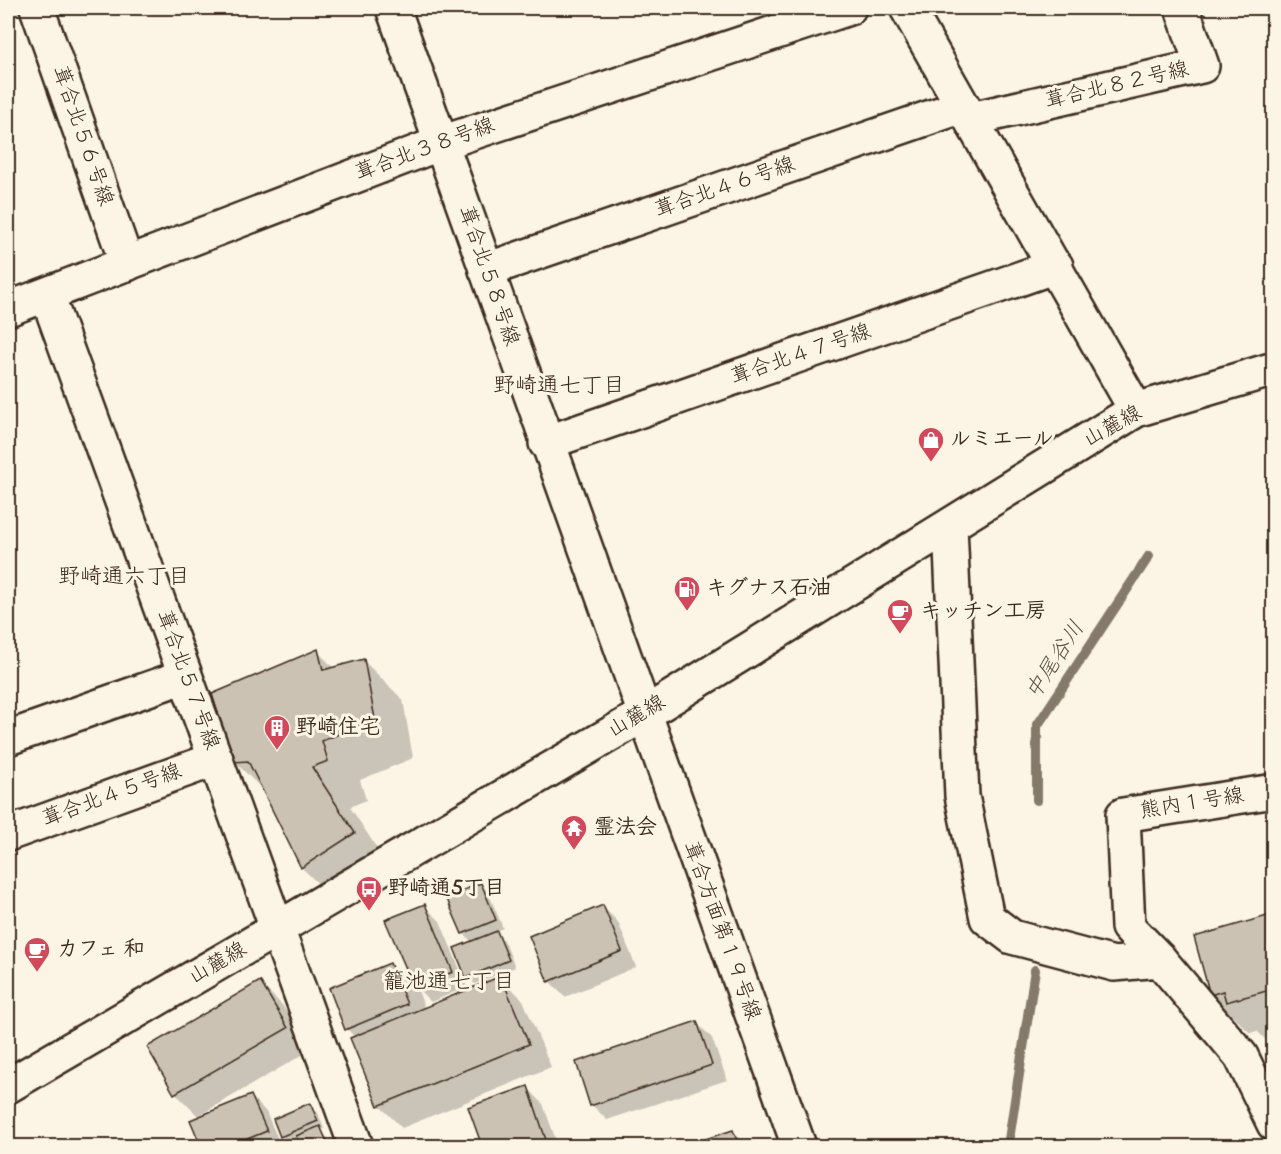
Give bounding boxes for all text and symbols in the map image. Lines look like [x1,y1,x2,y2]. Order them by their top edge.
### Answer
street label: 葺合北８２号線 [1042,55,1192,117]
street label: 葺合北５６号線 [44,62,120,210]
street label: 葺合北３８号線 [351,111,499,189]
street label: 葺合北４６号線 [651,150,799,226]
street label: 葺合北５８号線 [450,202,526,350]
street label: 葺合北４７号線 [727,317,875,393]
district label: 野崎通七丁目 [493,371,625,403]
street label: 山麓線 [1078,399,1148,455]
shop icon: ルミエール [916,425,946,463]
place label: ルミエール [950,425,1054,455]
district label: 野崎通六丁目 [58,562,190,594]
fuel station icon: キグナス石油 [672,574,702,612]
place label: キグナス石油 [706,574,832,604]
cafe icon: キッチン工房 [885,597,915,635]
place label: キッチン工房 [920,597,1046,627]
street label: 葺合北５７号線 [148,606,226,754]
water label: 中尾谷川 [1019,615,1093,707]
street label: 山麓線 [602,688,672,746]
building icon: 野崎住宅 [262,713,292,751]
place label: 野崎住宅 [296,713,380,743]
street label: 葺合北４５号線 [38,757,186,835]
street label: 熊内１号線 [1138,781,1246,827]
temple icon: 霊法会 [559,813,589,851]
place label: 霊法会 [594,813,657,843]
street label: 葺合方面第１９号線 [675,837,767,1025]
bus stop icon: 野崎通5丁目 [354,874,384,912]
place label: 野崎通5丁目 [388,874,505,904]
cafe icon: カフェ 和 [22,935,52,973]
place label: カフェ 和 [57,935,145,965]
street label: 山麓線 [183,935,253,993]
district label: 籠池通七丁目 [383,967,515,999]

